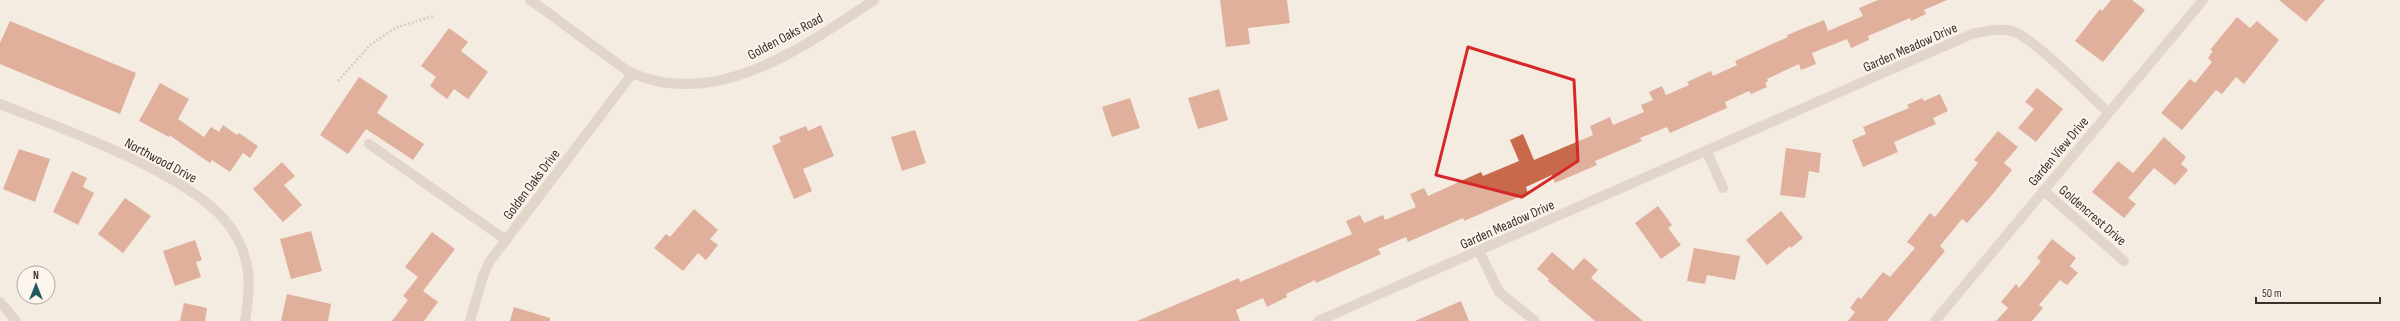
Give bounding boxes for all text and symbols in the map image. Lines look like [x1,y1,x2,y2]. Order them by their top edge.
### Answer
street label: Golden Oaks Road [745,9,826,63]
street label: Garden Meadow Drive [1861,19,1960,76]
street label: Garden View Drive [2025,113,2092,189]
street label: Northwood Drive [122,134,200,187]
street label: Golden Oaks Drive [499,146,564,223]
street label: Goldencrest Drive [2055,181,2130,249]
street label: Garden Meadow Drive [1458,196,1557,253]
north arrow [16,265,56,305]
text: N [33,269,39,282]
scale bar [2256,279,2380,305]
text: 50 m [2262,286,2282,301]

